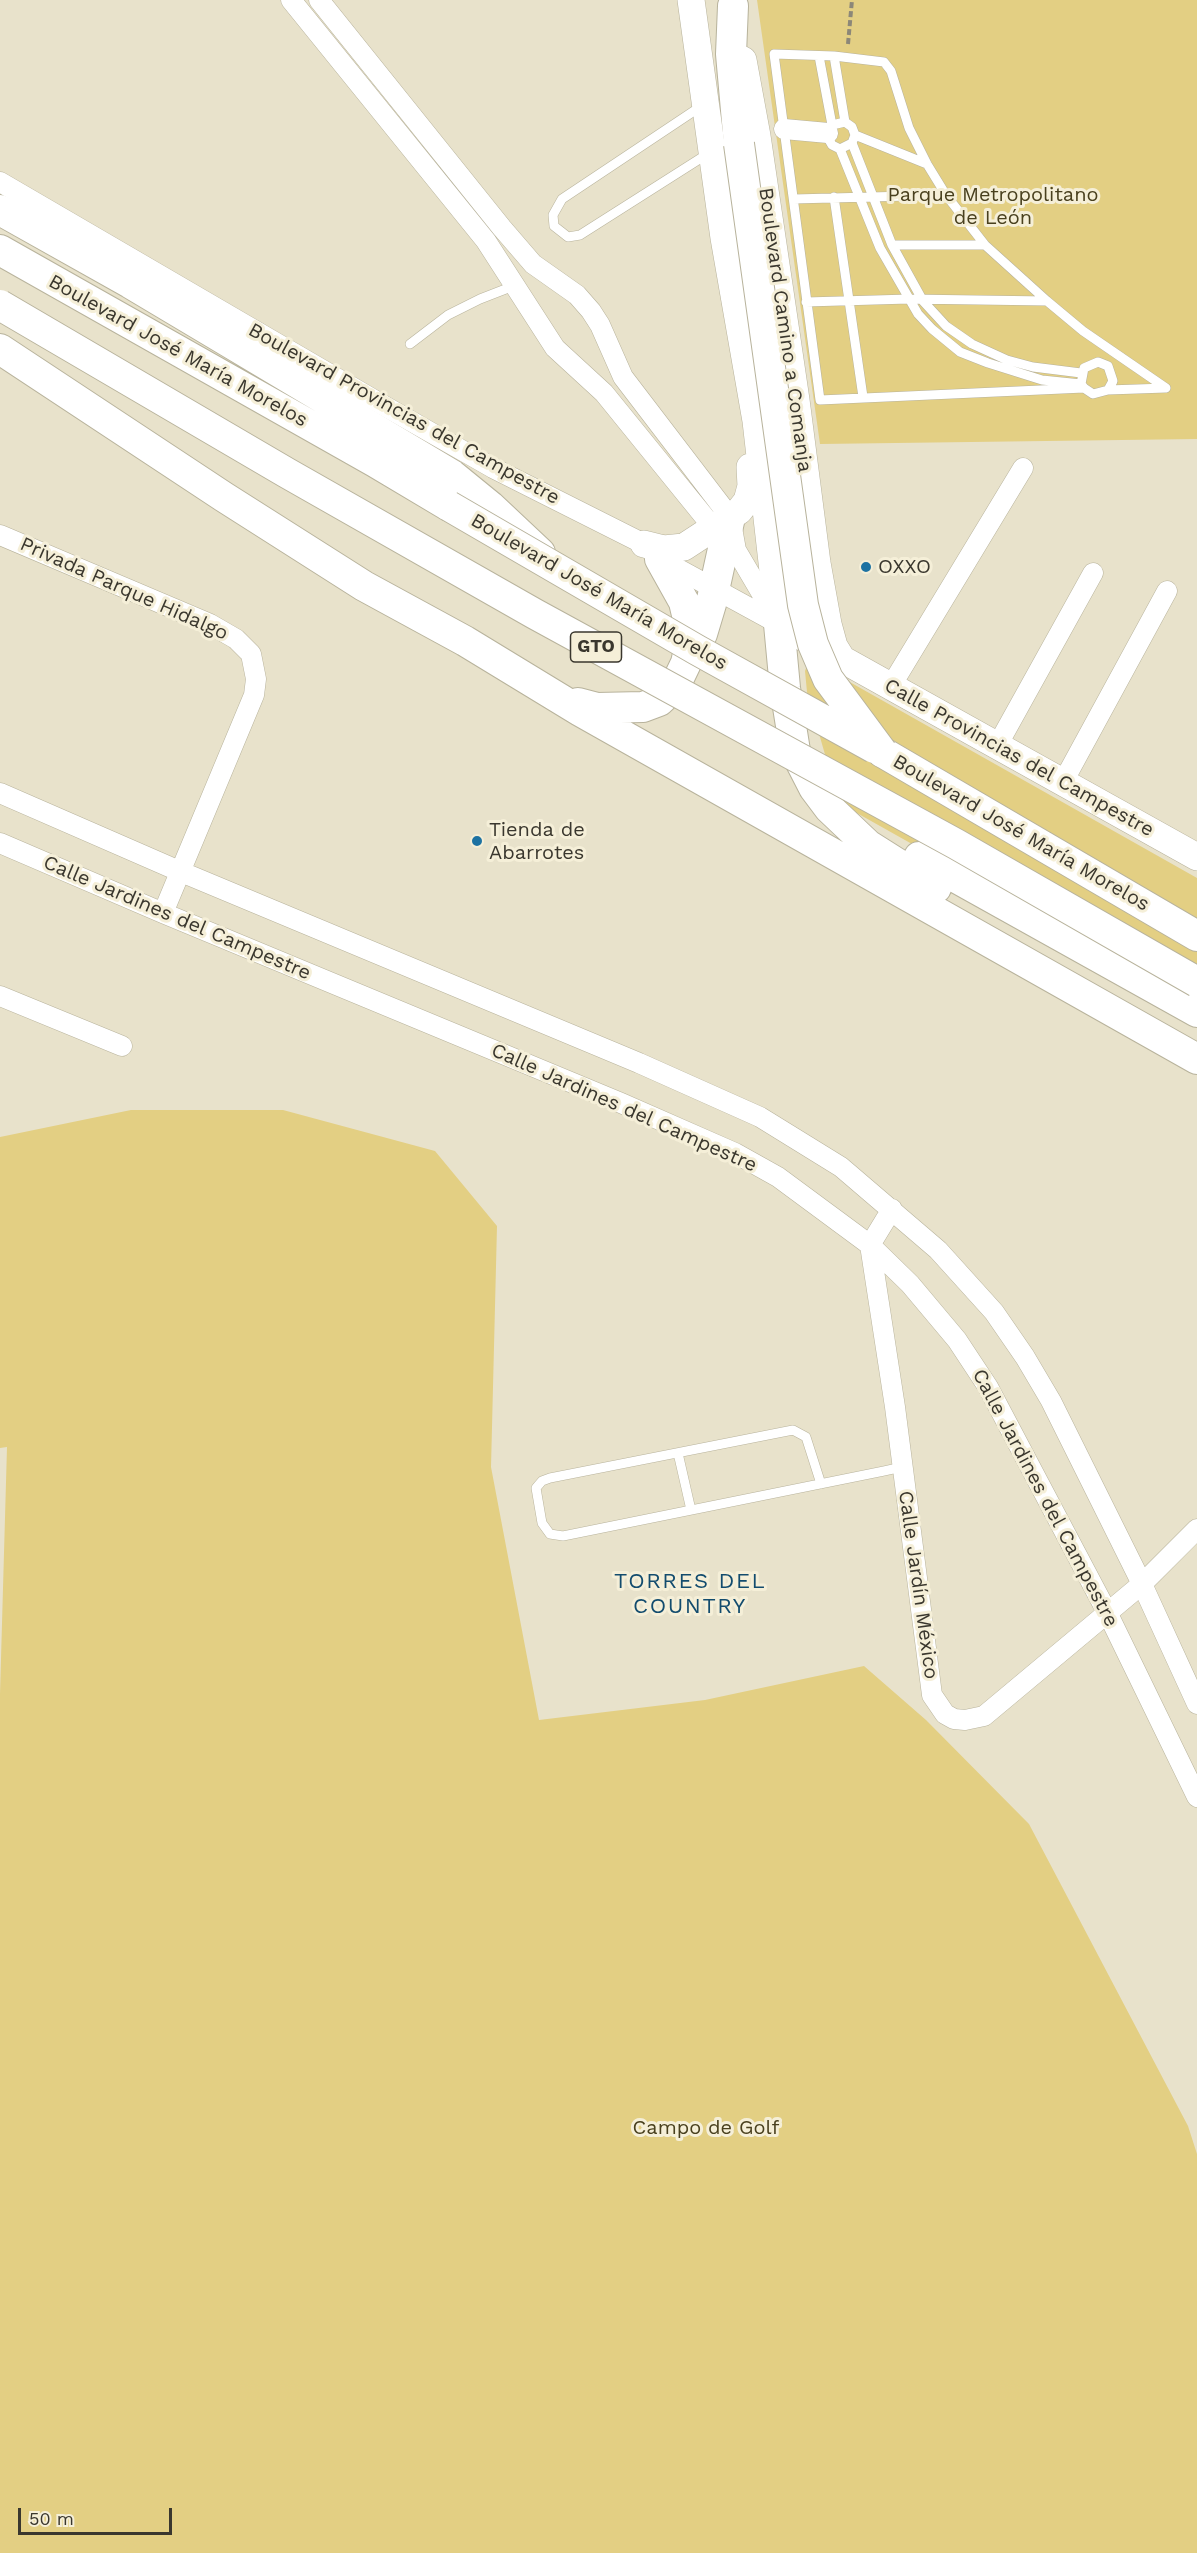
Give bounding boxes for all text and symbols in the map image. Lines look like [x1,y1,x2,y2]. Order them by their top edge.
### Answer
park label: Parque Metropolitano de León [887,183,1099,230]
street label: Boulevard Camino a Comanja [753,186,817,474]
street label: Boulevard José María Morelos [44,270,312,432]
street label: Boulevard Provincias del Campestre [244,318,564,510]
street label: Boulevard José María Morelos [466,509,732,675]
street label: Privada Parque Hidalgo [16,532,232,646]
place label: OXXO [878,555,931,579]
marker: OXXO [859,560,873,574]
road number: GTO [570,632,622,662]
street label: Calle Provincias del Campestre [880,674,1158,842]
street label: Boulevard José María Morelos [888,750,1154,916]
place label: Tienda de Abarrotes [489,818,585,865]
marker: Tienda de Abarrotes [470,834,484,848]
street label: Calle Jardines del Campestre [40,851,314,985]
street label: Calle Jardines del Campestre [487,1038,761,1178]
street label: Calle Jardines del Campestre [967,1365,1123,1631]
street label: Calle Jardín México [893,1489,943,1681]
district label: TORRES DEL COUNTRY [614,1569,766,1621]
park label: Campo de Golf [633,2116,779,2140]
scale bar [21,2496,176,2534]
text: 50 m [29,2508,74,2529]

